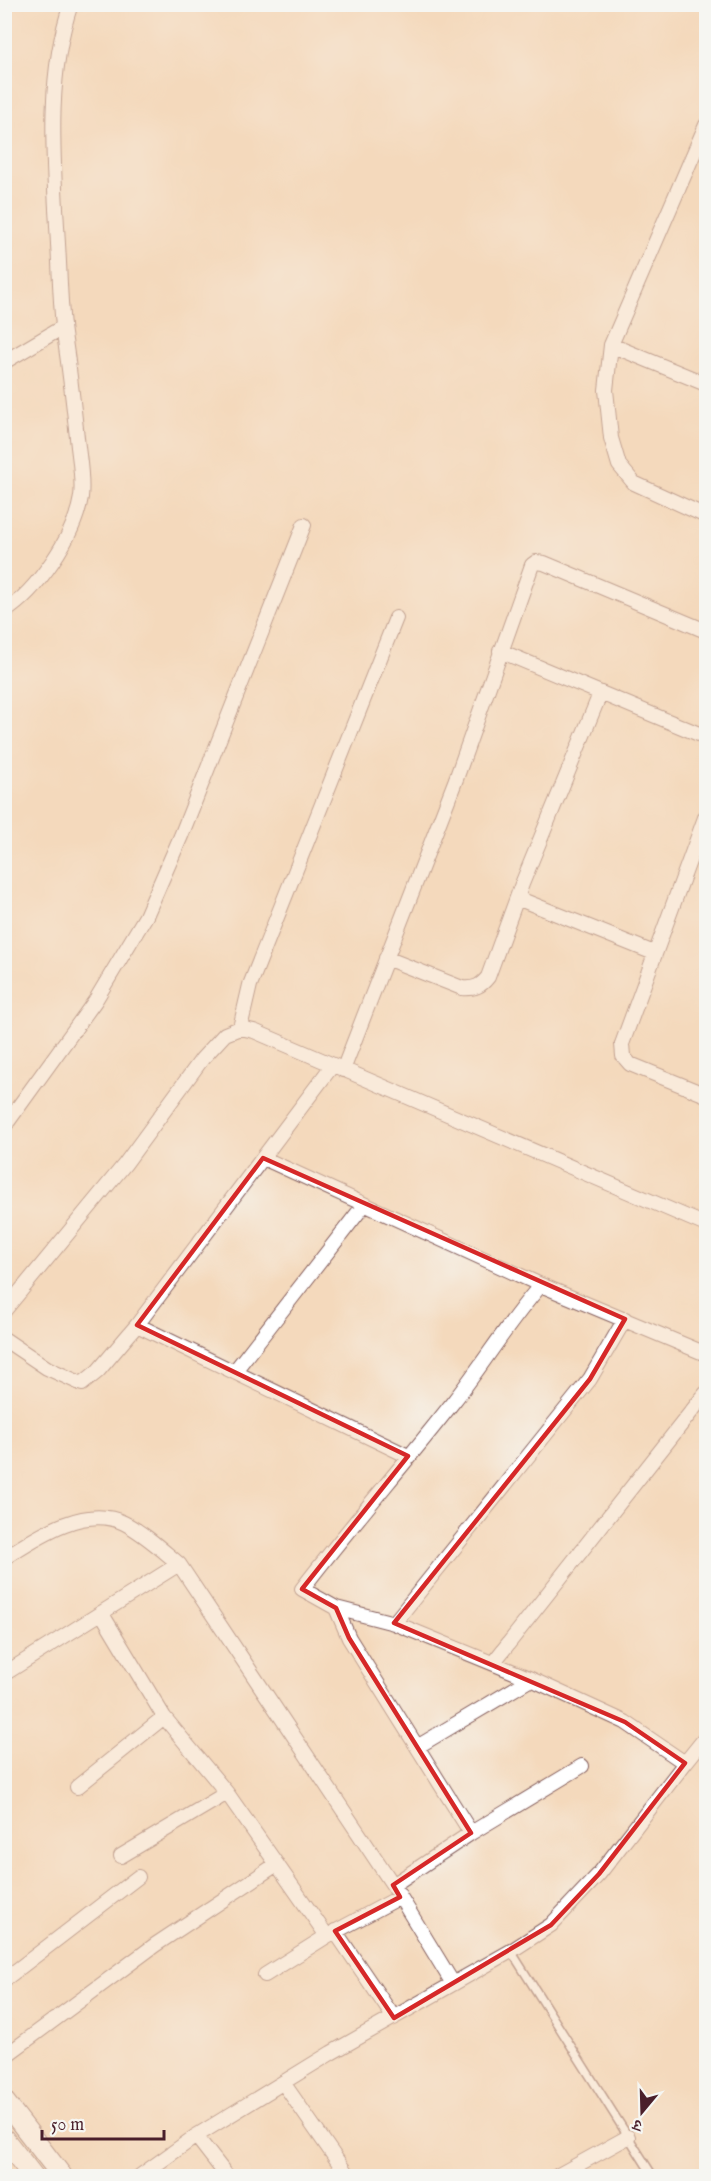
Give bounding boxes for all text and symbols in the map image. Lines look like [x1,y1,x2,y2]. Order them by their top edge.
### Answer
north arrow [612,2082,672,2142]
scale bar [42,2103,164,2141]
text: उ [629,2113,646,2135]
text: 50 m [51,2114,84,2137]

